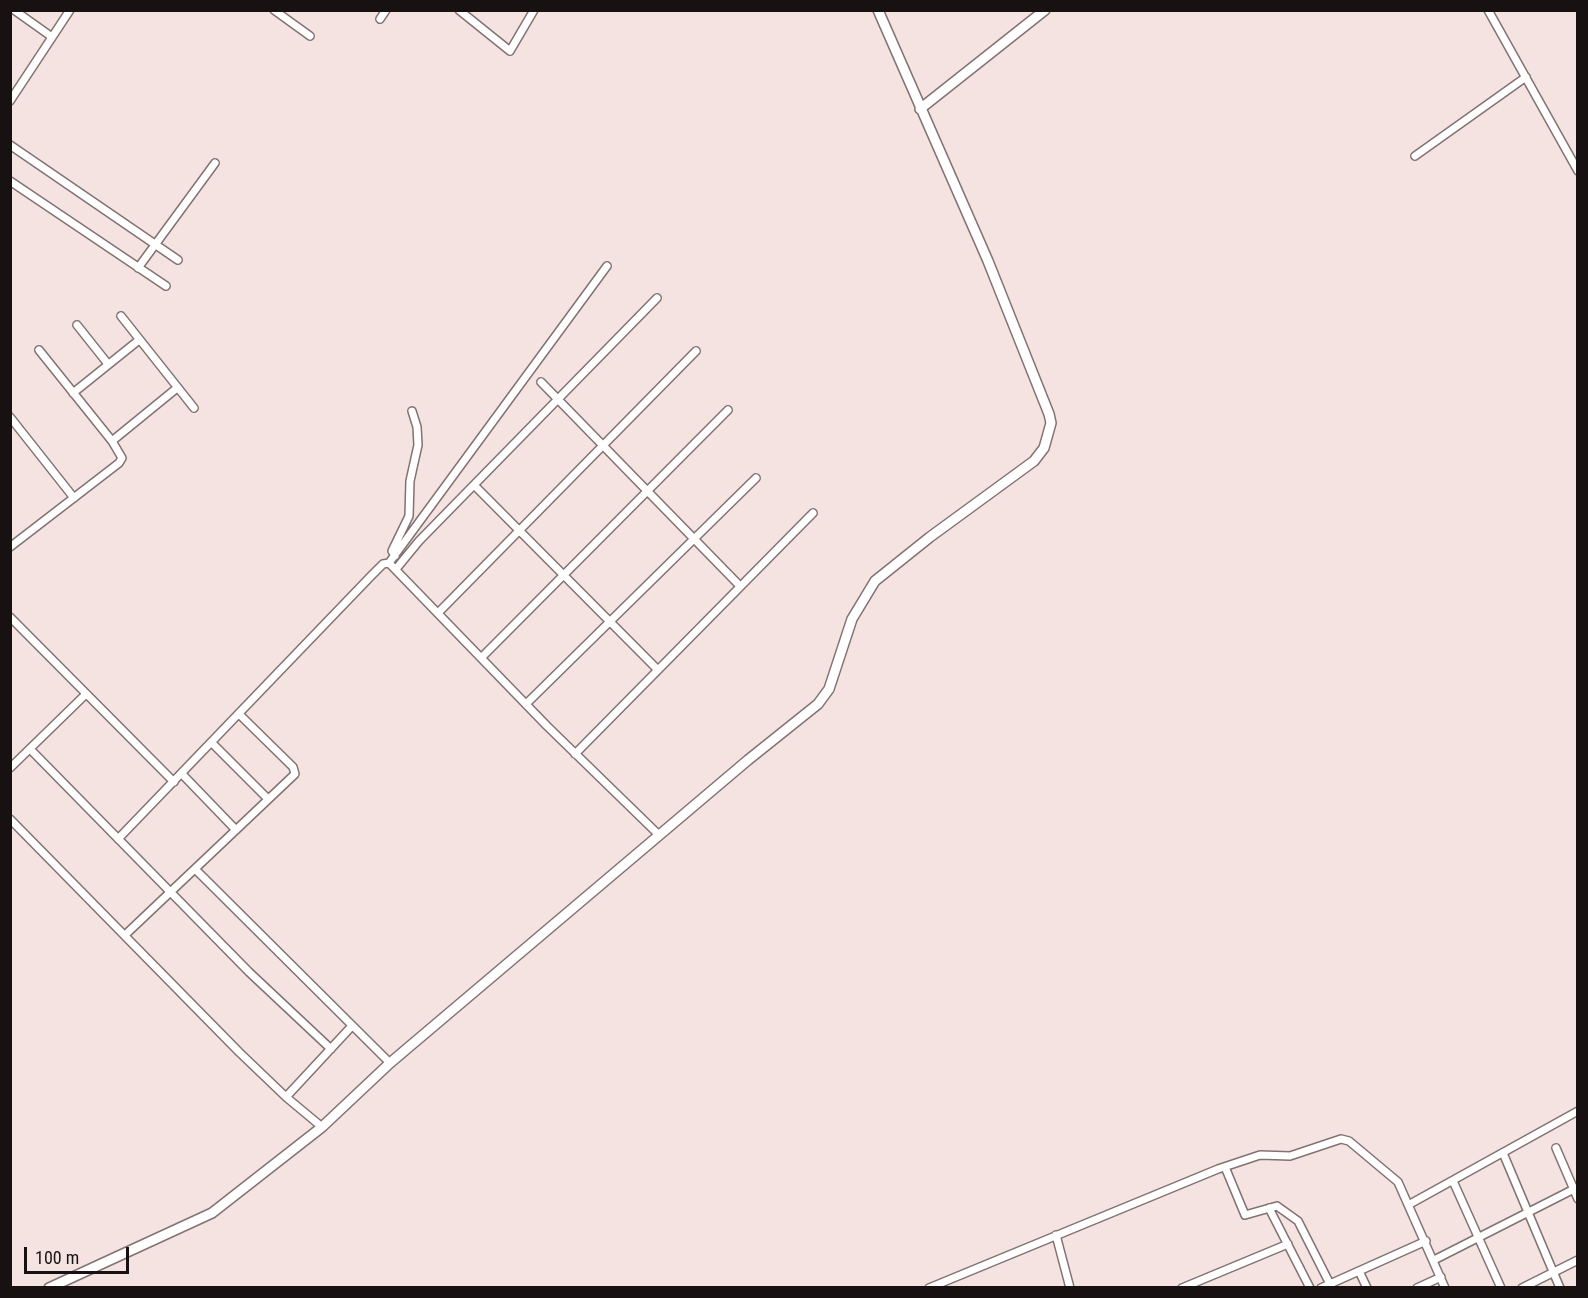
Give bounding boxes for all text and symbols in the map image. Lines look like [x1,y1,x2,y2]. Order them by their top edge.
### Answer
scale bar [27,1235,132,1273]
text: 100 m [35,1247,79,1268]

